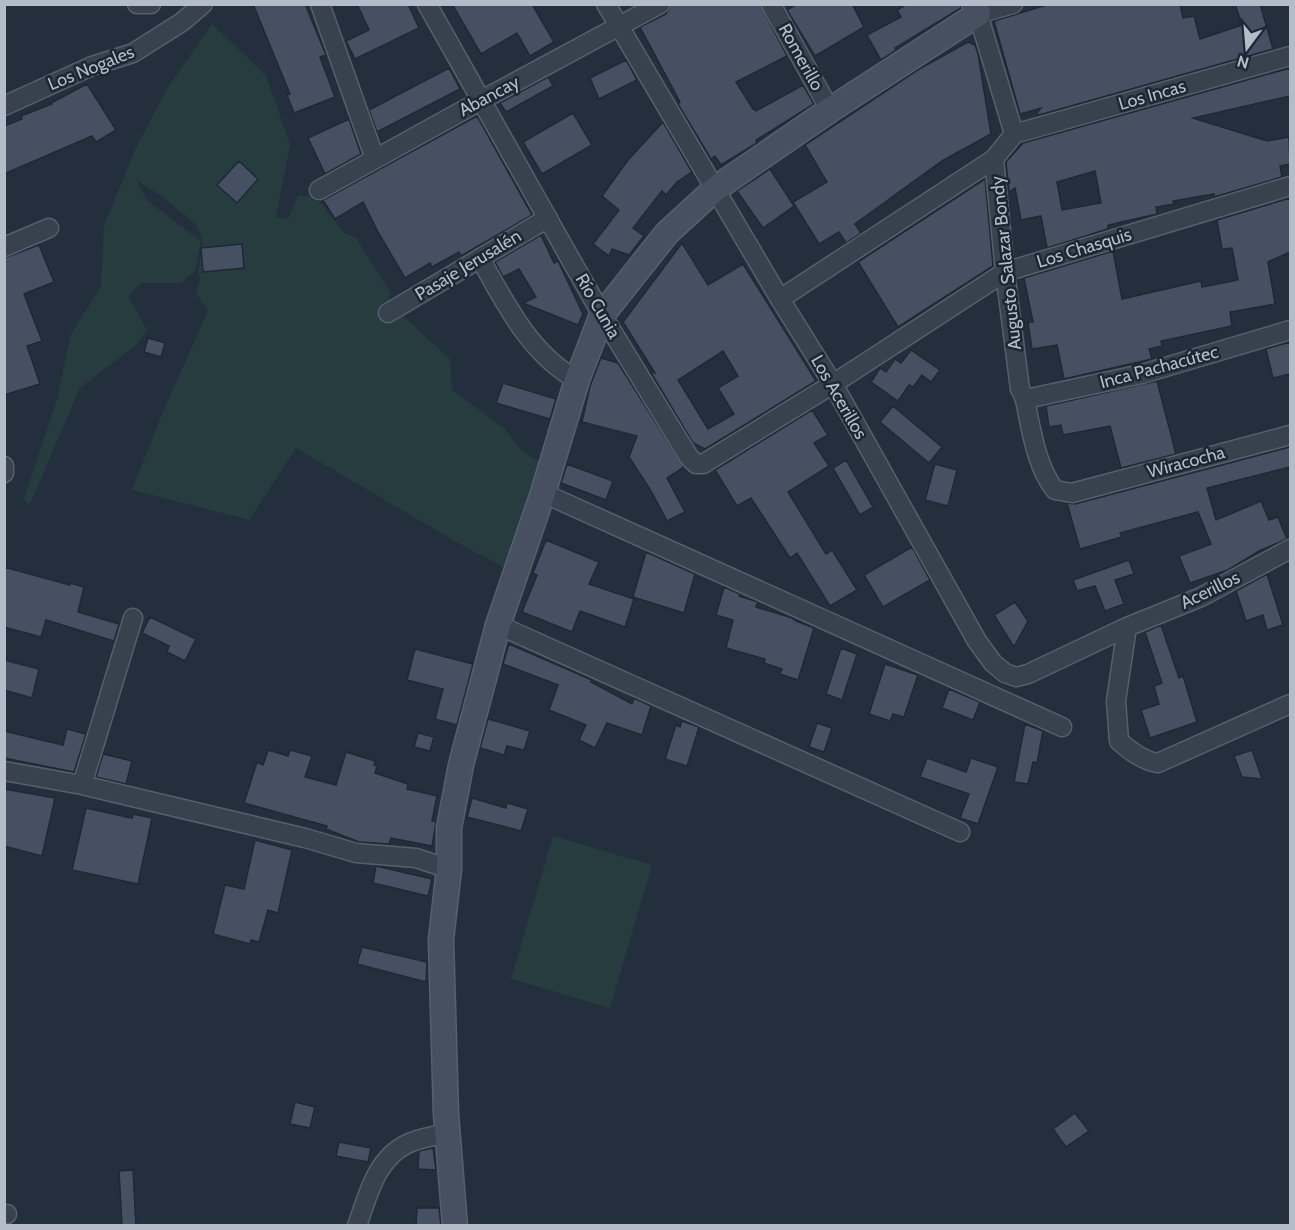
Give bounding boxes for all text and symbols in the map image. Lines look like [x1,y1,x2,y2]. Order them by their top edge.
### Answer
north arrow [1217,18,1277,78]
street label: Romerillo [774,20,828,94]
street label: Los Nogales [45,41,137,95]
text: N [1235,51,1251,73]
street label: Abancay [455,71,523,121]
street label: Los Incas [1116,75,1188,115]
street label: Augusto Salazar Bondy [986,175,1026,351]
street label: Los Chasquis [1034,223,1134,273]
street label: Pasaje Jerusalén [411,225,525,305]
street label: Río Cunia [571,270,626,343]
street label: Inca Pachacútec [1097,341,1221,393]
street label: Los Acerillos [806,351,872,443]
street label: Wiracocha [1145,441,1228,483]
street label: Acerillos [1177,566,1243,614]

